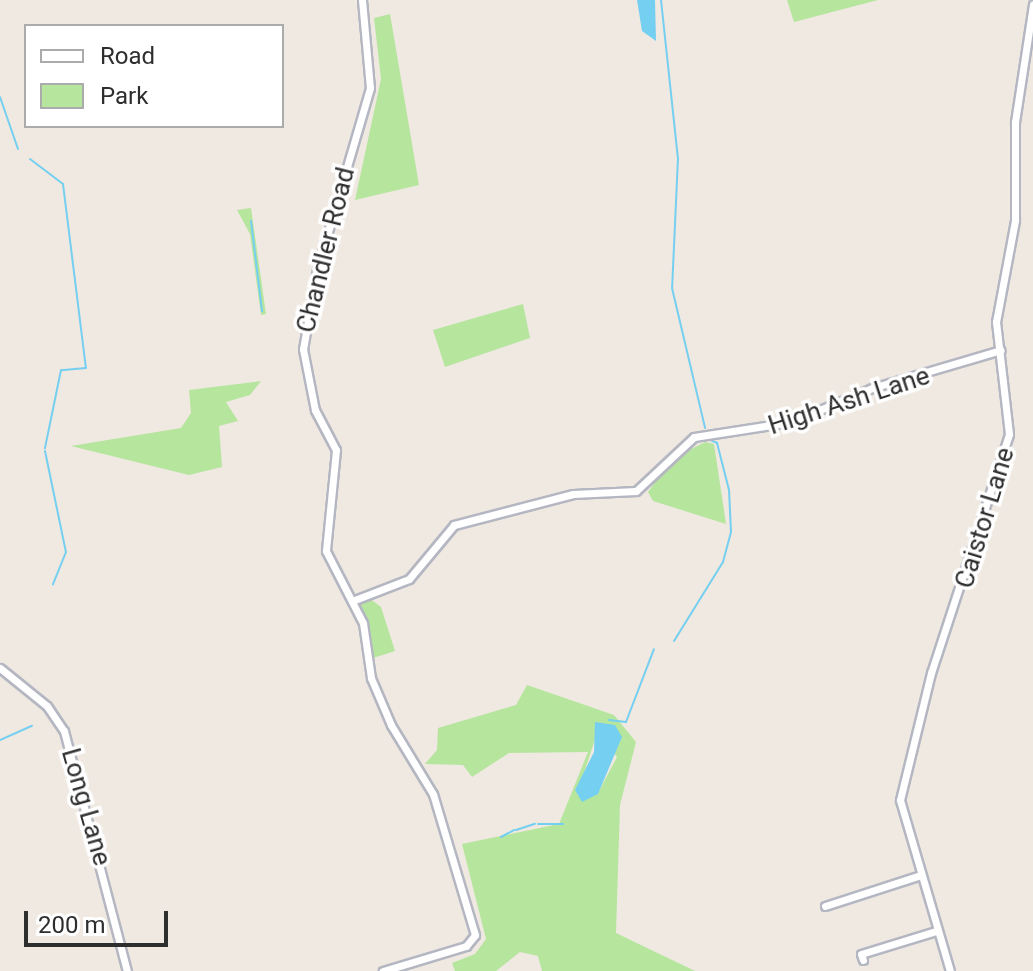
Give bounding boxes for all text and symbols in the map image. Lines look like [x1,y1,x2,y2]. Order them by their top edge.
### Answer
legend [24,24,284,128]
text: Road [100,42,155,70]
text: Park [100,82,148,110]
street label: Chandler Road [290,164,362,336]
street label: High Ash Lane [764,360,934,442]
street label: Caistor Lane [949,444,1021,592]
street label: Long Lane [54,745,118,869]
scale bar [28,895,172,945]
text: 200 m [38,911,105,939]

